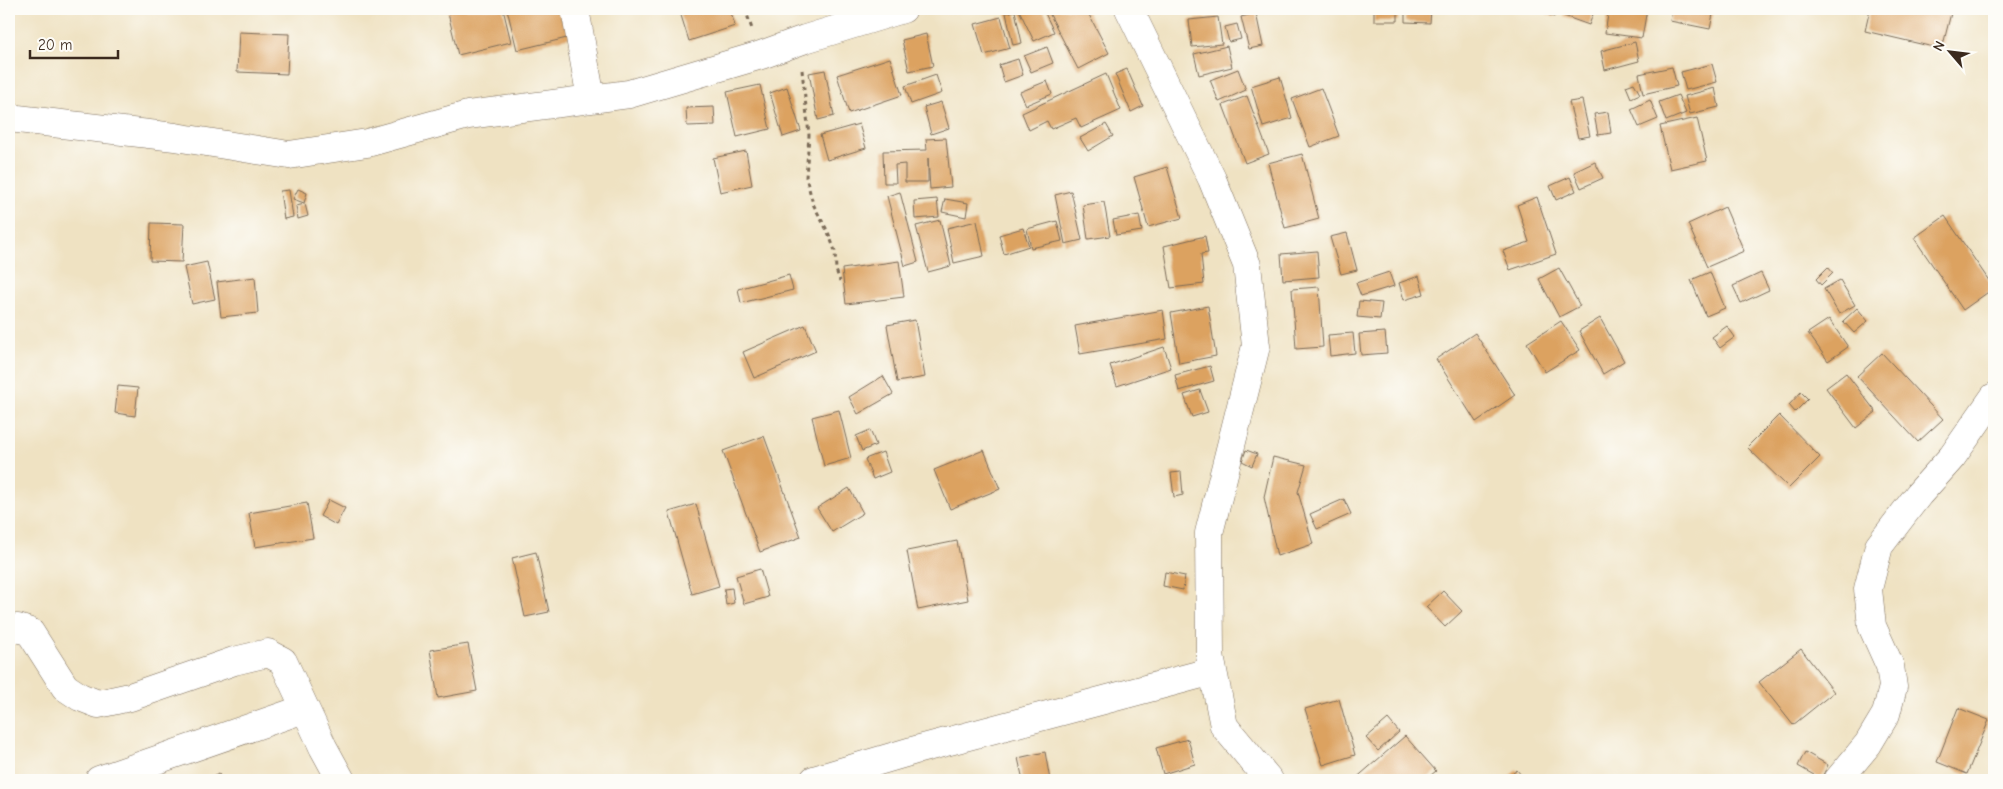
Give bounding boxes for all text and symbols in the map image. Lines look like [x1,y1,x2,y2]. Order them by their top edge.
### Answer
scale bar [30,28,118,60]
north arrow [1926,28,1976,78]
text: 20 m [38,36,72,54]
text: N [1929,38,1949,54]

